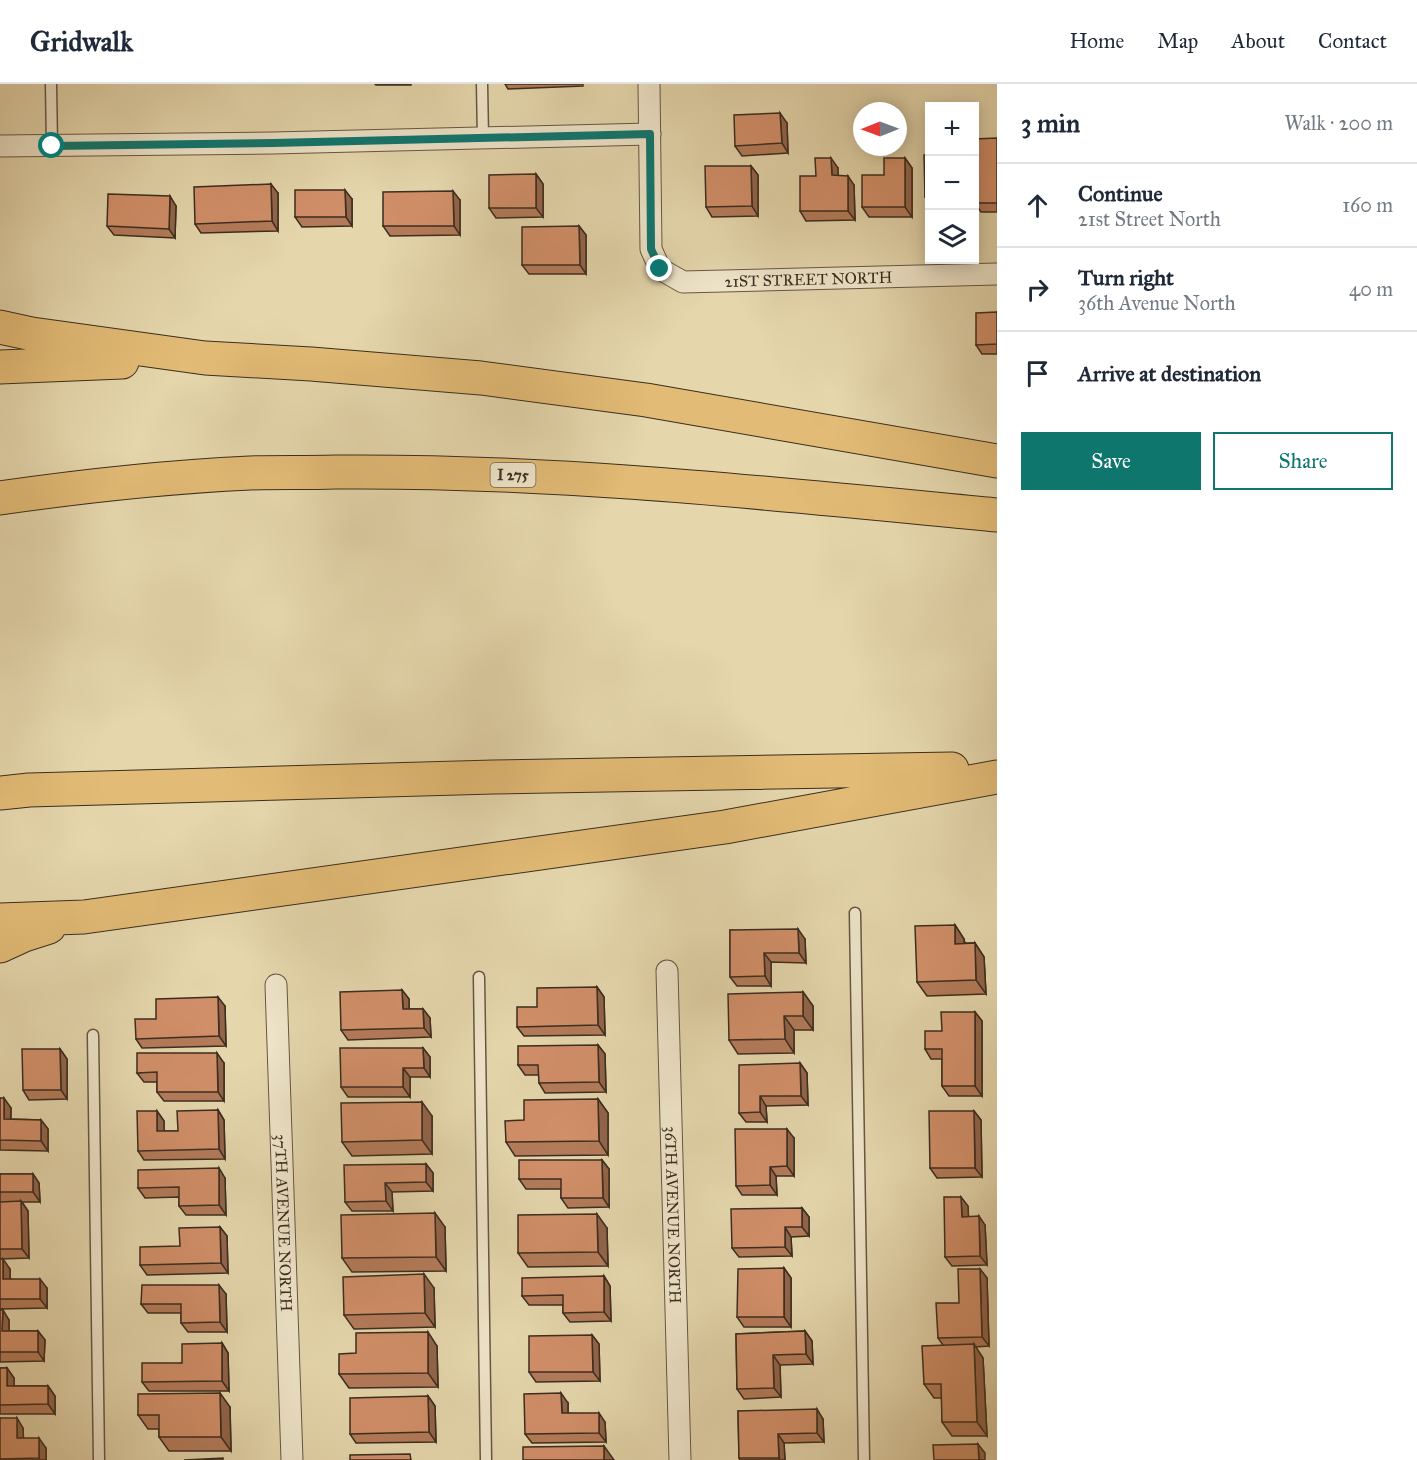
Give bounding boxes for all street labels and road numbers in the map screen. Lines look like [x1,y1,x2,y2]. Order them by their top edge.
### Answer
street label: 21ST STREET NORTH [724,267,893,290]
road number: I 275 [490,463,536,487]
street label: 36TH AVENUE NORTH [662,1126,685,1304]
street label: 37TH AVENUE NORTH [272,1134,297,1312]

